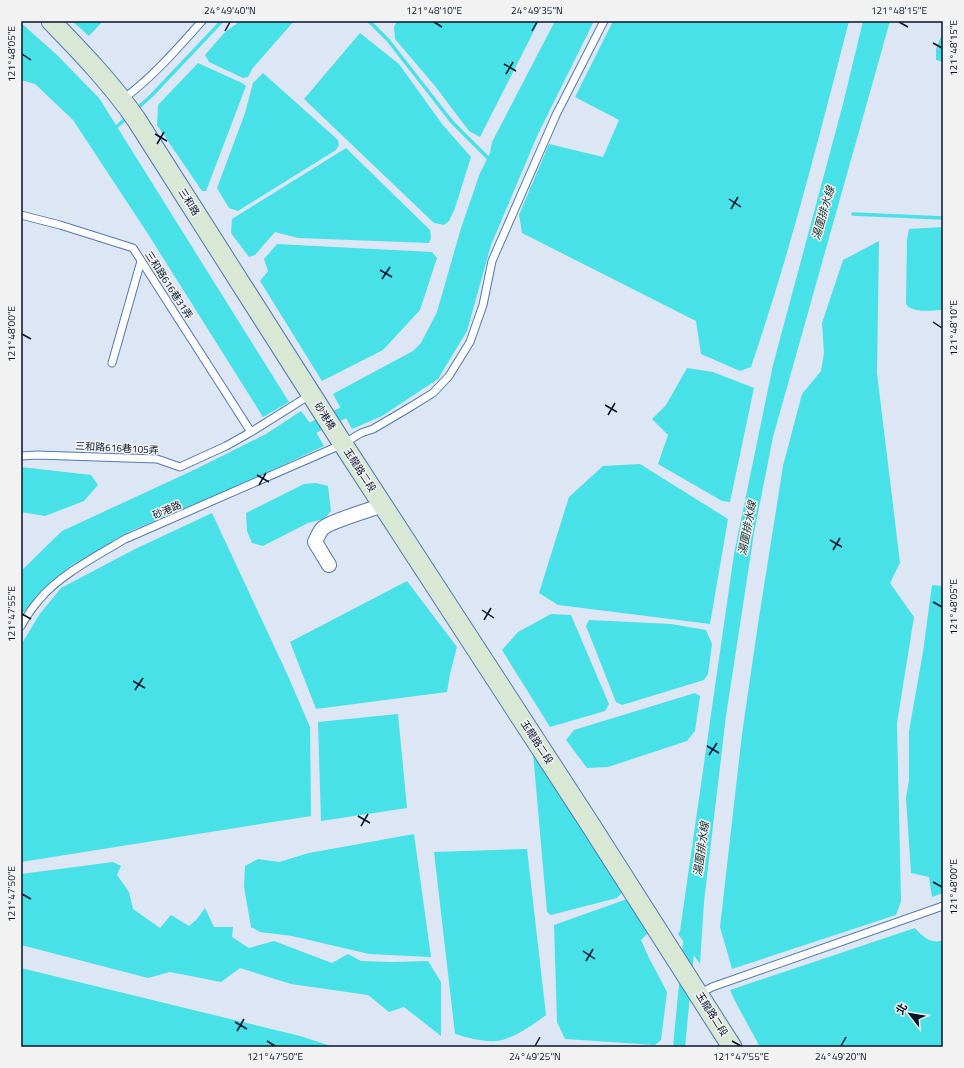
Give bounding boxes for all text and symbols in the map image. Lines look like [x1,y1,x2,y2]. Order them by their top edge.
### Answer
text: 24°49'40"N [204,3,256,18]
text: 121°48'10"E [406,3,463,18]
text: 24°49'35"N [511,3,563,18]
text: 121°48'15"E [871,3,928,18]
text: 121°48'15"E [946,19,961,76]
text: 121°48'05"E [4,25,19,82]
water label: 湯圍排水線 [808,182,839,242]
street label: 三和路 [175,185,203,219]
street label: 三和路616巷31弄 [141,248,197,322]
text: 121°48'10"E [946,299,961,356]
text: 121°48'00"E [4,305,19,362]
street label: 砂港橋 [311,399,339,433]
street label: 三和路616巷105弄 [75,438,159,458]
street label: 玉龍路二段 [340,445,380,495]
street label: 砂港路 [150,497,184,523]
water label: 湯圍排水線 [734,498,760,557]
text: 121°48'05"E [946,578,961,635]
text: 121°47'55"E [4,585,19,642]
street label: 玉龍路二段 [517,717,557,767]
water label: 湯圍排水線 [689,819,713,877]
text: 121°48'00"E [946,858,961,915]
text: 121°47'50"E [4,865,19,922]
street label: 玉龍路二段 [692,989,732,1039]
north arrow [890,994,930,1034]
text: 北 [892,1000,911,1018]
text: 121°47'50"E [247,1049,304,1064]
text: 24°49'25"N [509,1049,561,1064]
text: 121°47'55"E [713,1049,770,1064]
text: 24°49'20"N [815,1049,867,1064]

